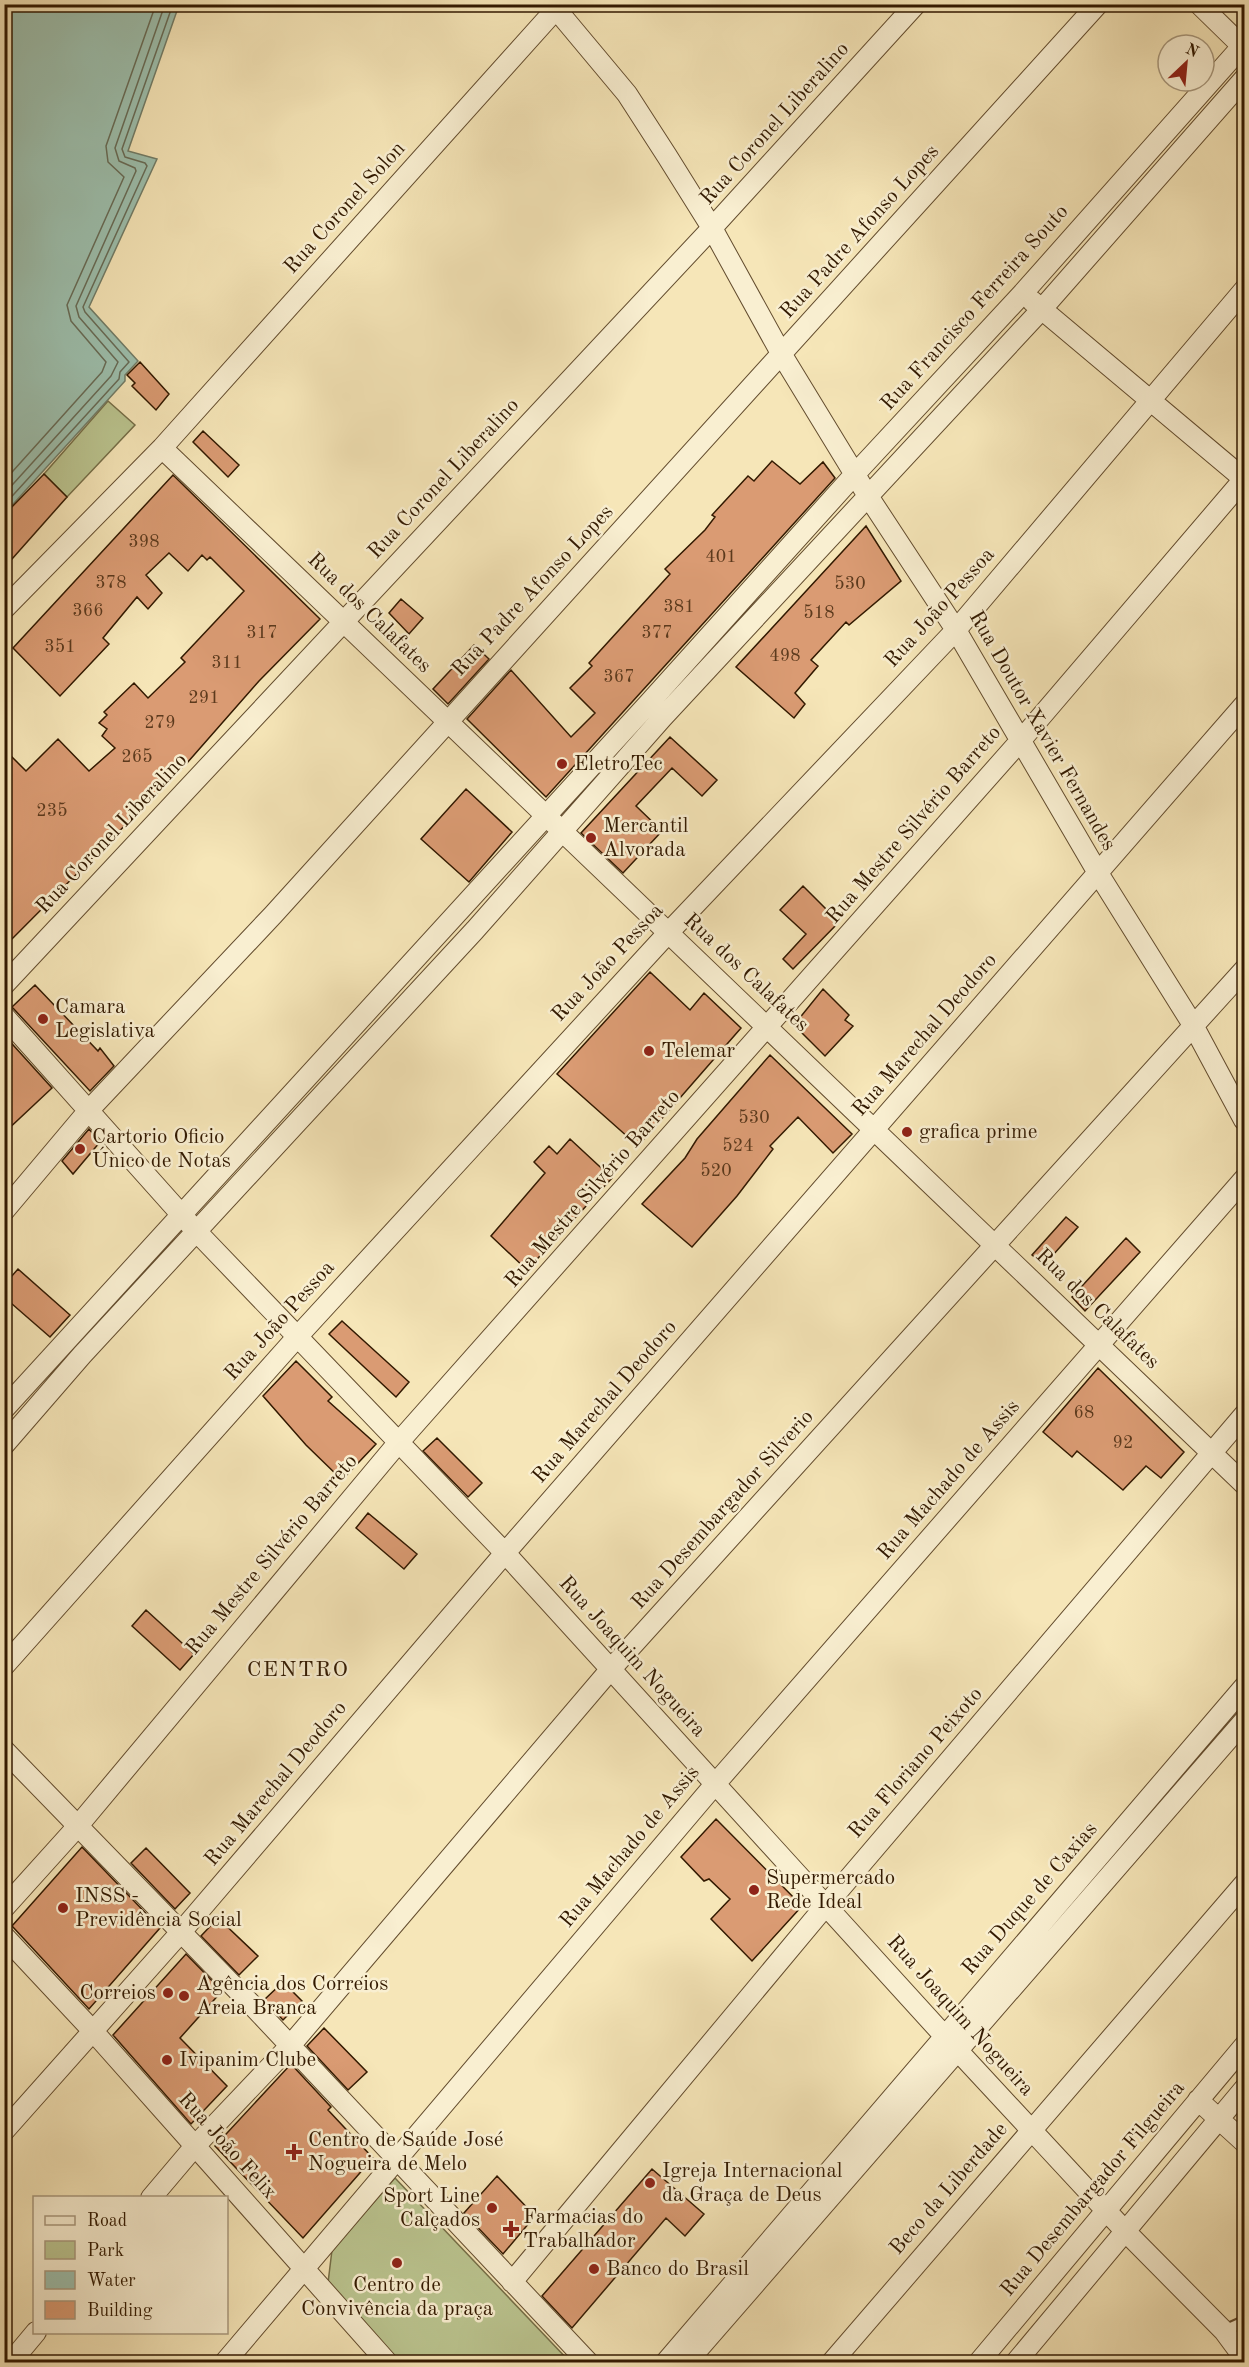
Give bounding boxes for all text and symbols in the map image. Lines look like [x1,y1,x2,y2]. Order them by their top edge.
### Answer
north arrow [1156,33,1216,93]
street label: Rua Coronel Liberalino [697,39,853,209]
text: N [1183,41,1201,62]
street label: Rua Coronel Solon [281,138,409,278]
street label: Rua Padre Afonso Lopes [777,141,943,323]
street label: Rua Francisco Ferreira Souto [877,201,1073,415]
street label: Rua Coronel Liberalino [364,395,524,563]
street label: Rua Padre Afonso Lopes [448,501,618,681]
house number: 398 [128,533,160,551]
street label: Rua João Pessoa [881,544,999,672]
house number: 401 [705,548,737,566]
street label: Rua dos Calafates [303,549,435,677]
house number: 378 [95,574,127,592]
house number: 530 [834,575,866,593]
house number: 381 [663,598,695,616]
house number: 366 [72,602,104,620]
house number: 518 [803,604,835,622]
street label: Rua Doutor Xavier Fernandes [965,608,1119,854]
house number: 317 [246,624,278,642]
house number: 377 [641,624,673,642]
house number: 351 [44,638,76,656]
house number: 498 [769,647,801,665]
house number: 311 [211,654,243,672]
house number: 367 [603,668,635,686]
house number: 291 [188,689,220,707]
house number: 279 [144,714,176,732]
street label: Rua Mestre Silvério Barreto [823,722,1005,928]
house number: 265 [121,748,153,766]
street label: Rua Coronel Liberalino [32,750,192,918]
place label: EletroTec [574,754,663,775]
marker: EletroTec [555,757,569,771]
house number: 235 [36,802,68,820]
place label: Mercantil Alvorada [603,816,689,861]
marker: Mercantil Alvorada [584,831,598,845]
street label: Rua João Pessoa [548,900,668,1026]
street label: Rua dos Calafates [679,910,813,1036]
street label: Rua Marechal Deodoro [849,950,1001,1120]
place label: Camara Legislativa [55,997,155,1042]
marker: Camara Legislativa [36,1012,50,1026]
place label: Telemar [661,1041,736,1062]
marker: Telemar [642,1044,656,1058]
street label: Rua Mestre Silvério Barreto [502,1086,684,1292]
house number: 530 [738,1109,770,1127]
place label: grafica prime [919,1122,1037,1143]
marker: grafica prime [900,1125,914,1139]
place label: Cartorio Oficio Único de Notas [92,1127,231,1172]
house number: 524 [722,1137,754,1155]
marker: Cartorio Oficio Único de Notas [73,1142,87,1156]
house number: 520 [700,1162,732,1180]
street label: Rua dos Calafates [1031,1245,1163,1373]
street label: Rua João Pessoa [221,1257,339,1385]
street label: Rua Marechal Deodoro [529,1317,681,1487]
street label: Rua Machado de Assis [874,1396,1024,1564]
house number: 68 [1074,1404,1094,1422]
street label: Rua Desembargador Silverio [628,1406,818,1614]
house number: 92 [1113,1434,1133,1452]
street label: Rua Mestre Silvério Barreto [182,1451,362,1659]
street label: Rua Joaquim Nogueira [555,1573,709,1741]
district label: CENTRO [247,1659,349,1681]
street label: Rua Floriano Peixoto [845,1684,987,1842]
street label: Rua Marechal Deodoro [201,1698,351,1870]
street label: Rua Machado de Assis [556,1762,704,1932]
street label: Rua Duque de Caxias [958,1819,1102,1979]
place label: Supermercado Rede Ideal [766,1868,895,1913]
marker: Supermercado Rede Ideal [747,1883,761,1897]
place label: INSS - Previdência Social [75,1886,242,1931]
marker: INSS - Previdência Social [56,1901,70,1915]
street label: Rua Joaquim Nogueira [883,1932,1037,2100]
place label: Agência dos Correios Areia Branca [196,1974,388,2019]
place label: Correios [79,1983,156,2004]
marker: Correios [161,1986,175,2000]
marker: Agência dos Correios Areia Branca [177,1989,191,2003]
place label: Ivipanim Clube [179,2050,316,2071]
marker: Ivipanim Clube [160,2053,174,2067]
street label: Rua Desembargador Filgueira [997,2077,1189,2301]
street label: Rua João Felix [174,2089,280,2203]
street label: Beco da Liberdade [886,2119,1012,2259]
place label: Centro de Saúde José Nogueira de Melo [308,2130,503,2175]
marker: Centro de Saúde José Nogueira de Melo [285,2143,303,2161]
place label: Igreja Internacional da Graça de Deus [662,2161,843,2206]
marker: Igreja Internacional da Graça de Deus [643,2176,657,2190]
place label: Sport Line Calçados [383,2186,480,2231]
legend [33,2196,228,2334]
marker: Sport Line Calçados [485,2201,499,2215]
place label: Farmacias do Trabalhador [523,2207,643,2252]
text: Road [87,2212,127,2230]
marker: Farmacias do Trabalhador [504,2222,518,2236]
text: Park [87,2242,124,2260]
marker: Centro de Convivência da praça [390,2256,404,2270]
place label: Banco do Brasil [606,2259,749,2280]
marker: Banco do Brasil [587,2262,601,2276]
text: Water [87,2272,136,2290]
place label: Centro de Convivência da praça [301,2275,493,2320]
text: Building [87,2302,153,2320]

